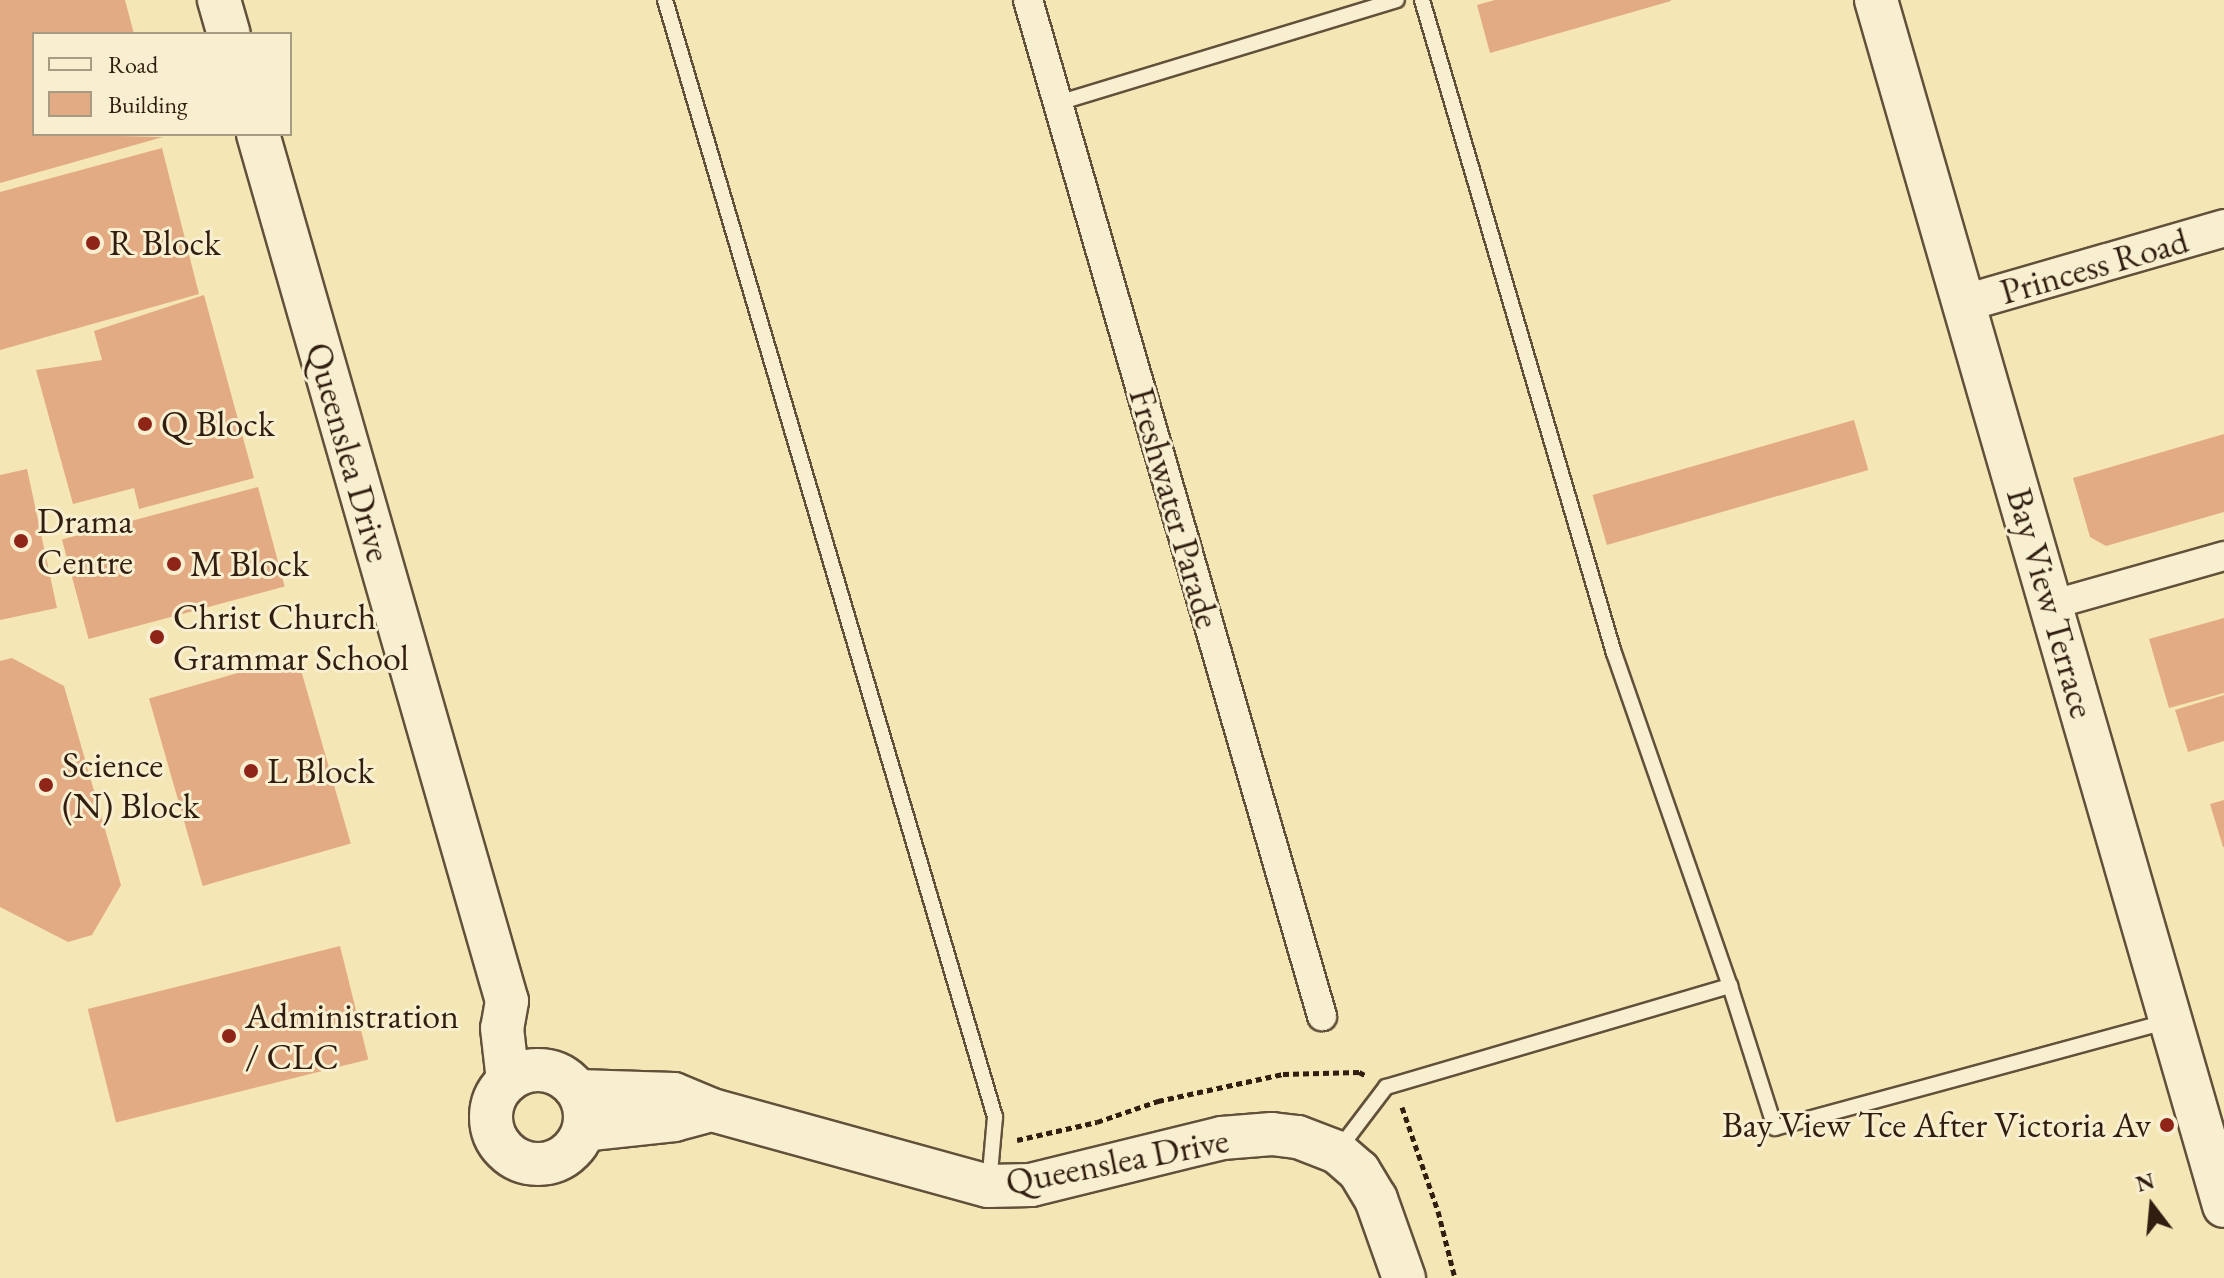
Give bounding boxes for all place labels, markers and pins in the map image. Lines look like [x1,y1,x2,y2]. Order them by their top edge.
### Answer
place label: R Block [109,221,221,265]
marker: R Block [84,234,102,252]
place label: Q Block [161,402,275,446]
marker: Q Block [136,415,154,433]
place label: Drama Centre [37,498,133,583]
marker: Drama Centre [12,532,30,550]
place label: M Block [190,542,309,586]
marker: M Block [165,555,183,573]
place label: Christ Church Grammar School [173,594,409,679]
marker: Christ Church Grammar School [148,628,166,646]
place label: Science (N) Block [62,742,200,827]
place label: L Block [267,749,374,793]
marker: L Block [242,762,260,780]
marker: Science (N) Block [37,776,55,794]
place label: Administration / CLC [245,993,459,1078]
marker: Administration / CLC [220,1027,238,1045]
place label: Bay View Tce After Victoria Av [1722,1103,2151,1147]
marker: Bay View Tce After Victoria Av [2158,1116,2176,1134]

